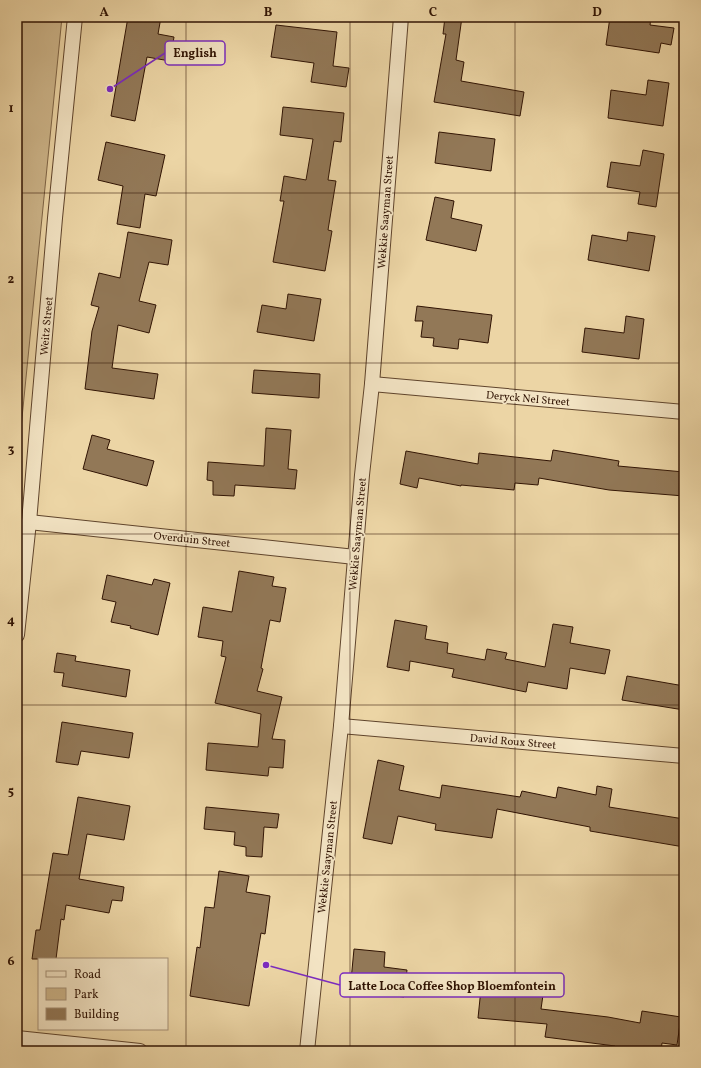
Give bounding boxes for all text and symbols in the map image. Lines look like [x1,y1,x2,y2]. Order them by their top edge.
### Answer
text: A [99,4,109,22]
text: B [264,4,273,22]
text: C [429,4,437,22]
text: D [592,4,602,22]
callout: English [165,41,225,65]
text: English [173,46,217,62]
text: 1 [8,100,14,118]
street label: Wekkie Saayman Street [375,155,398,269]
text: 2 [8,271,15,289]
street label: Weitz Street [37,296,58,356]
street label: Deryck Nel Street [485,388,571,411]
text: 3 [8,441,15,459]
street label: Wekkie Saayman Street [346,477,371,591]
street label: Overduin Street [153,529,231,552]
text: 4 [7,612,15,630]
street label: David Roux Street [469,731,557,754]
text: 5 [8,783,14,801]
street label: Wekkie Saayman Street [315,800,342,914]
text: 6 [7,953,15,971]
legend [38,958,168,1030]
text: Road [74,967,101,983]
callout: Latte Loca Coffee Shop Bloemfontein [340,973,564,997]
text: Latte Loca Coffee Shop Bloemfontein [348,979,556,995]
text: Park [74,987,99,1003]
text: Building [74,1007,119,1023]

